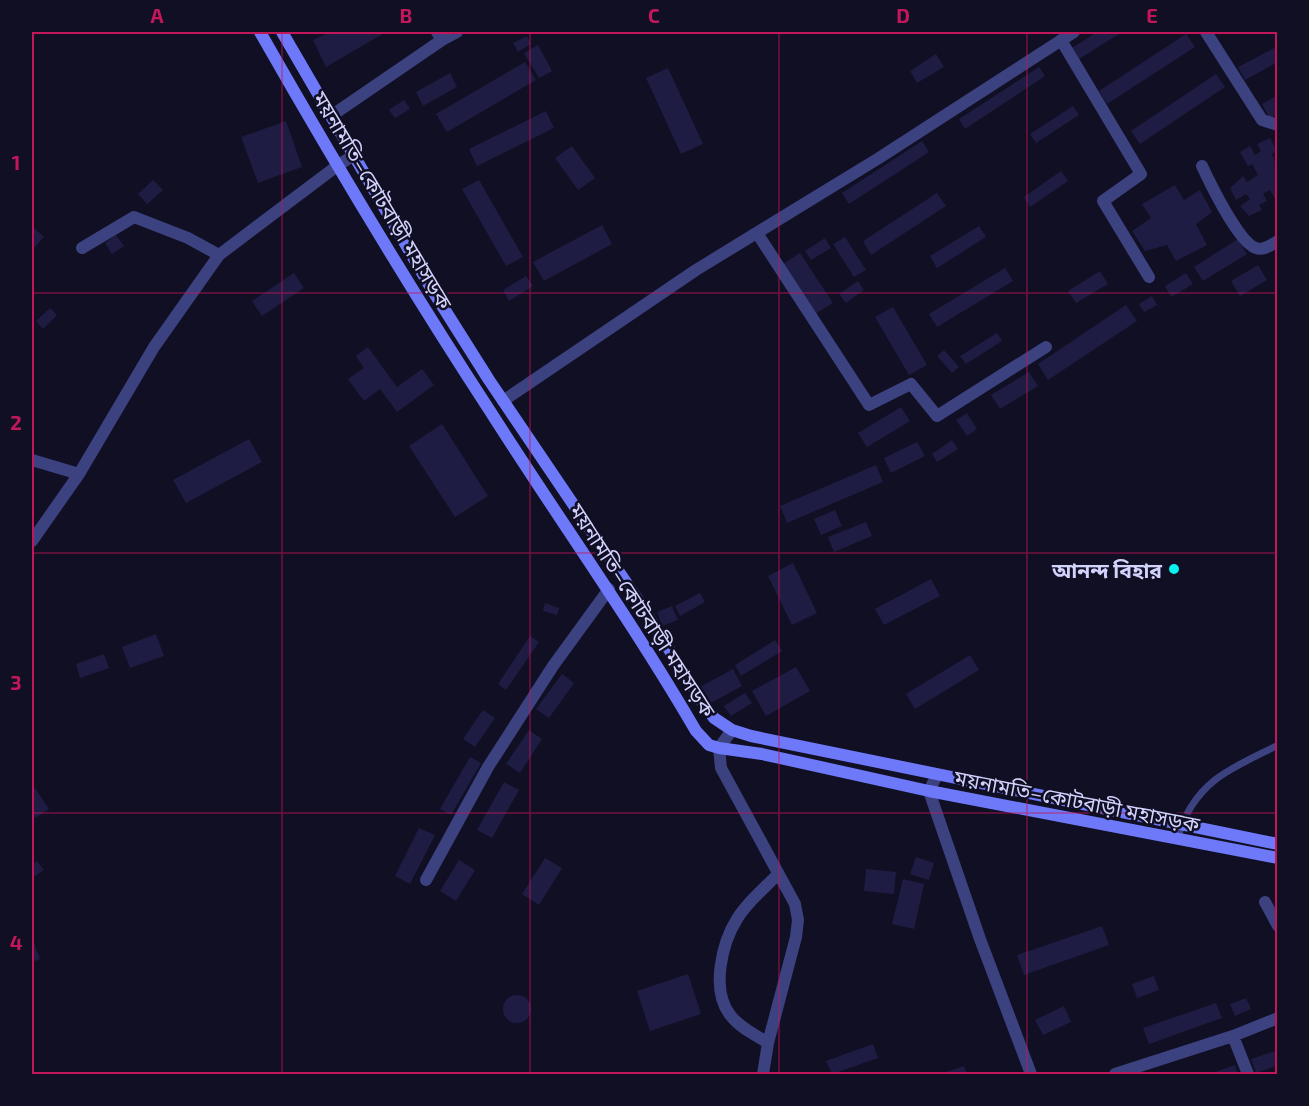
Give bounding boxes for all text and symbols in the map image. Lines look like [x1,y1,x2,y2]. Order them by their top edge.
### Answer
text: A [150,3,164,27]
text: B [400,3,412,27]
text: C [648,3,660,27]
text: D [896,3,910,27]
text: E [1146,3,1158,27]
street label: ময়নামতি–কোটবাড়ী মহাসড়ক [308,86,459,314]
text: 1 [12,150,20,174]
text: 2 [10,410,22,434]
street label: ময়নামতি–কোটবাড়ী মহাসড়ক [564,498,722,722]
place label: আনন্দ বিহার [1051,557,1162,582]
marker: আনন্দ বিহার [1167,562,1181,576]
text: 3 [10,670,22,694]
street label: ময়নামতি–কোটবাড়ী মহাসড়ক [951,764,1203,836]
text: 4 [10,930,23,954]

